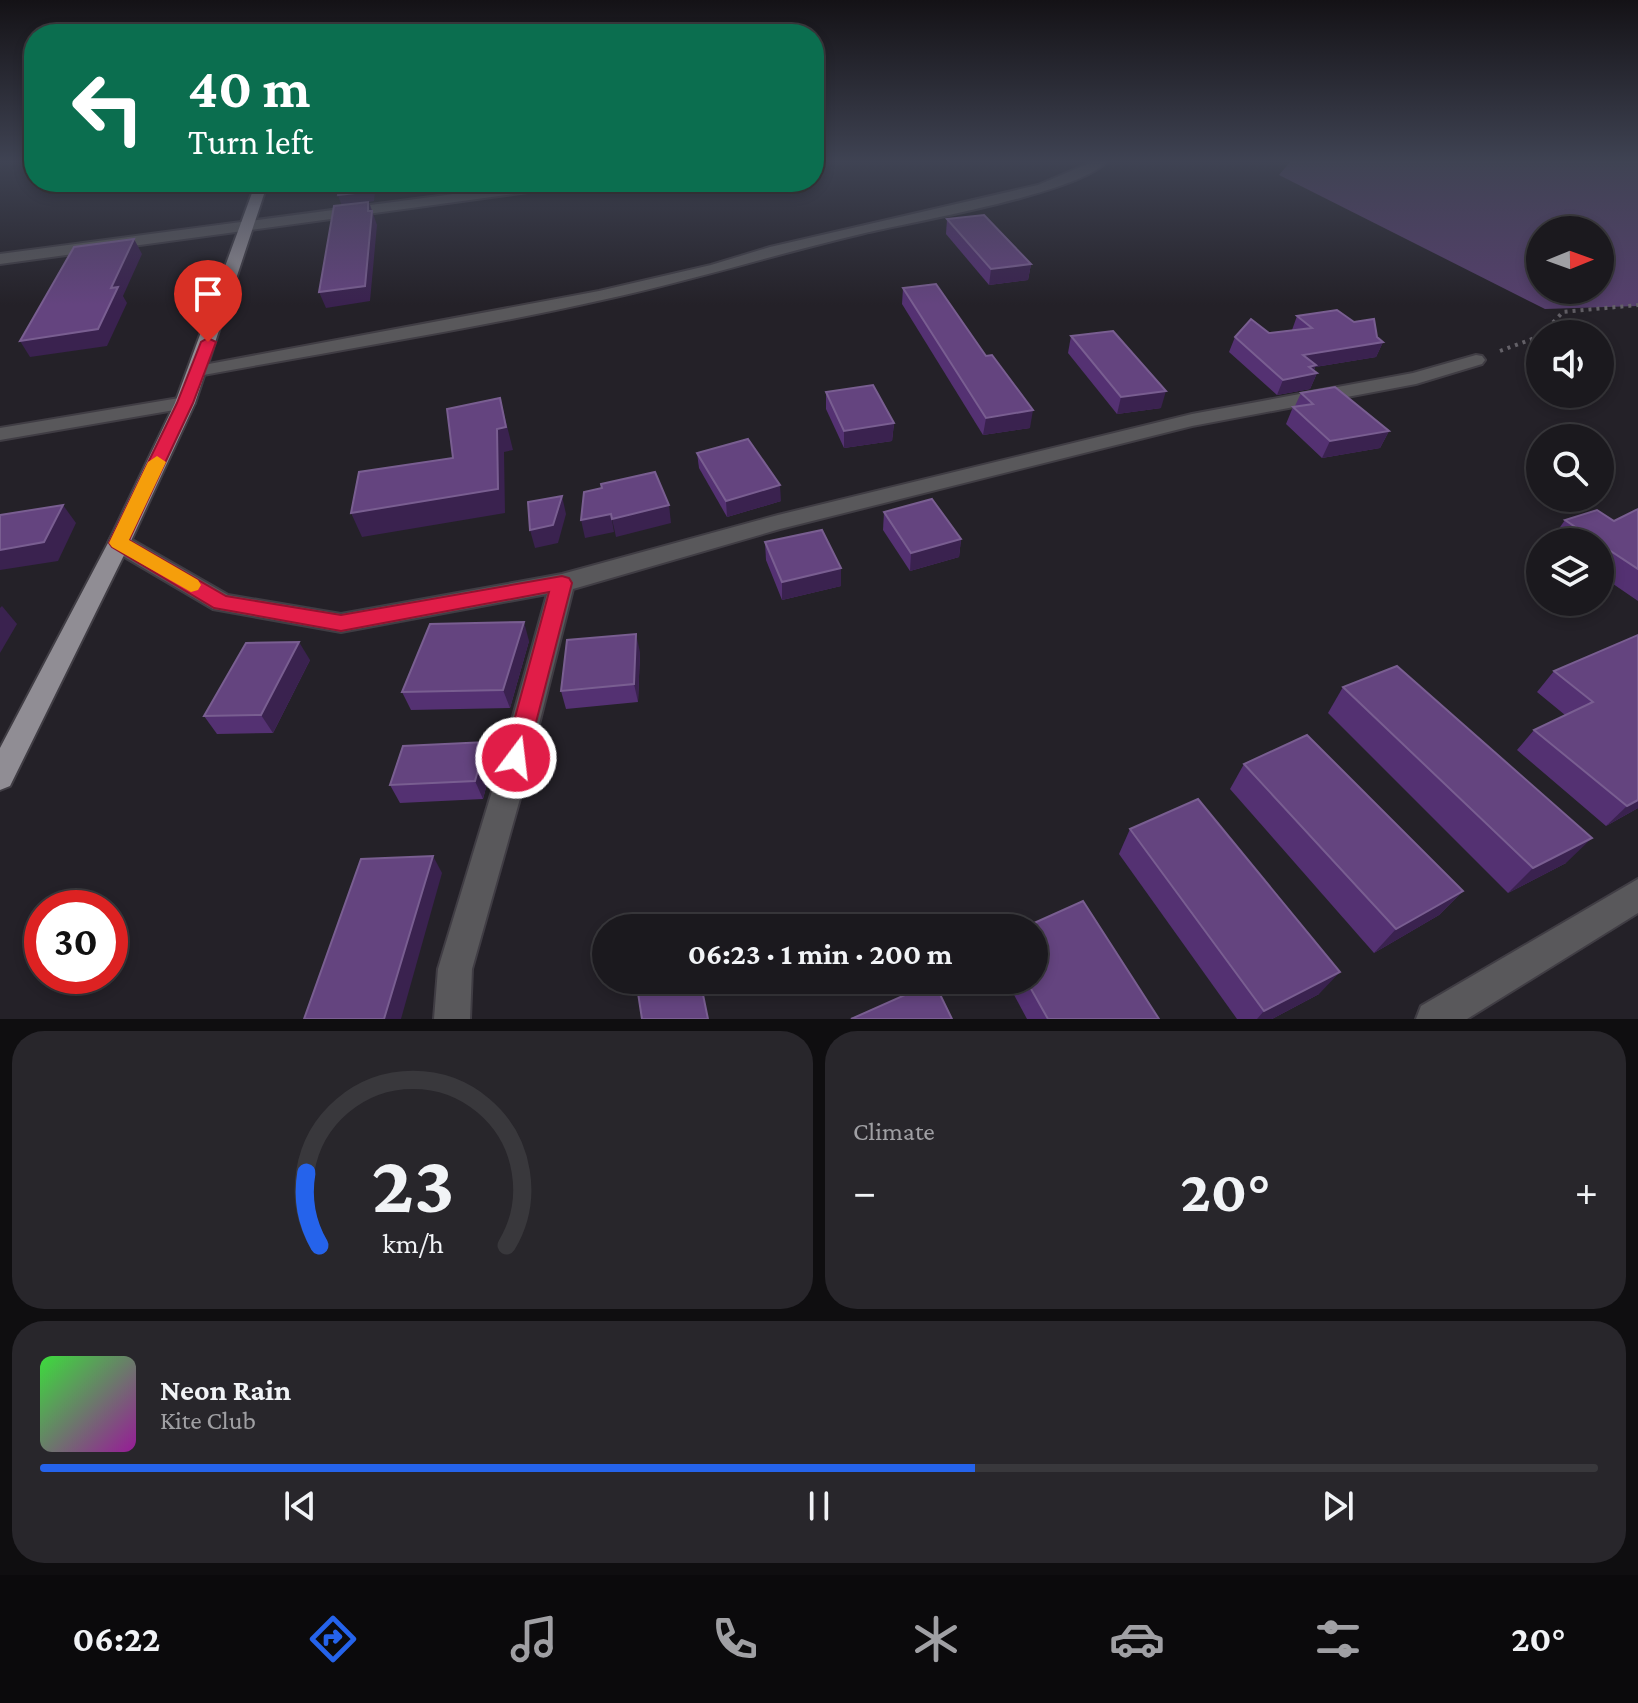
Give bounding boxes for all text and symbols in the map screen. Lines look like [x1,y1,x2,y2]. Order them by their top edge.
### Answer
icon: left [56,56,160,160]
text: 40 m [188,57,310,119]
text: Turn left [188,122,313,162]
north arrow [1526,216,1614,304]
map controls [1526,216,1614,616]
pin [174,260,242,342]
icon: arrive [186,272,230,316]
button: sound [1526,320,1614,408]
button: search [1526,424,1614,512]
button: layers [1526,528,1614,616]
position arrow [474,716,558,800]
speed limit sign: 30 [24,890,128,994]
text: 06:23 · 1 min · 200 m [688,937,952,970]
text: Climate [853,1117,935,1146]
text: 23 [371,1137,454,1230]
text: 20° [1180,1157,1271,1224]
text: − [853,1167,876,1215]
text: + [1575,1167,1598,1215]
text: km/h [382,1227,443,1259]
text: Neon Rain [160,1373,291,1406]
text: Kite Club [160,1406,256,1435]
icon: previous [278,1484,322,1528]
icon: pause [797,1484,841,1528]
icon: next [1316,1484,1360,1528]
icon: directions [305,1611,361,1667]
icon: music [506,1611,562,1667]
icon: phone [707,1611,763,1667]
icon: climate [908,1611,964,1667]
icon: car [1109,1611,1165,1667]
icon: filters [1310,1611,1366,1667]
text: 06:22 [73,1619,160,1659]
text: 20° [1511,1619,1566,1659]

